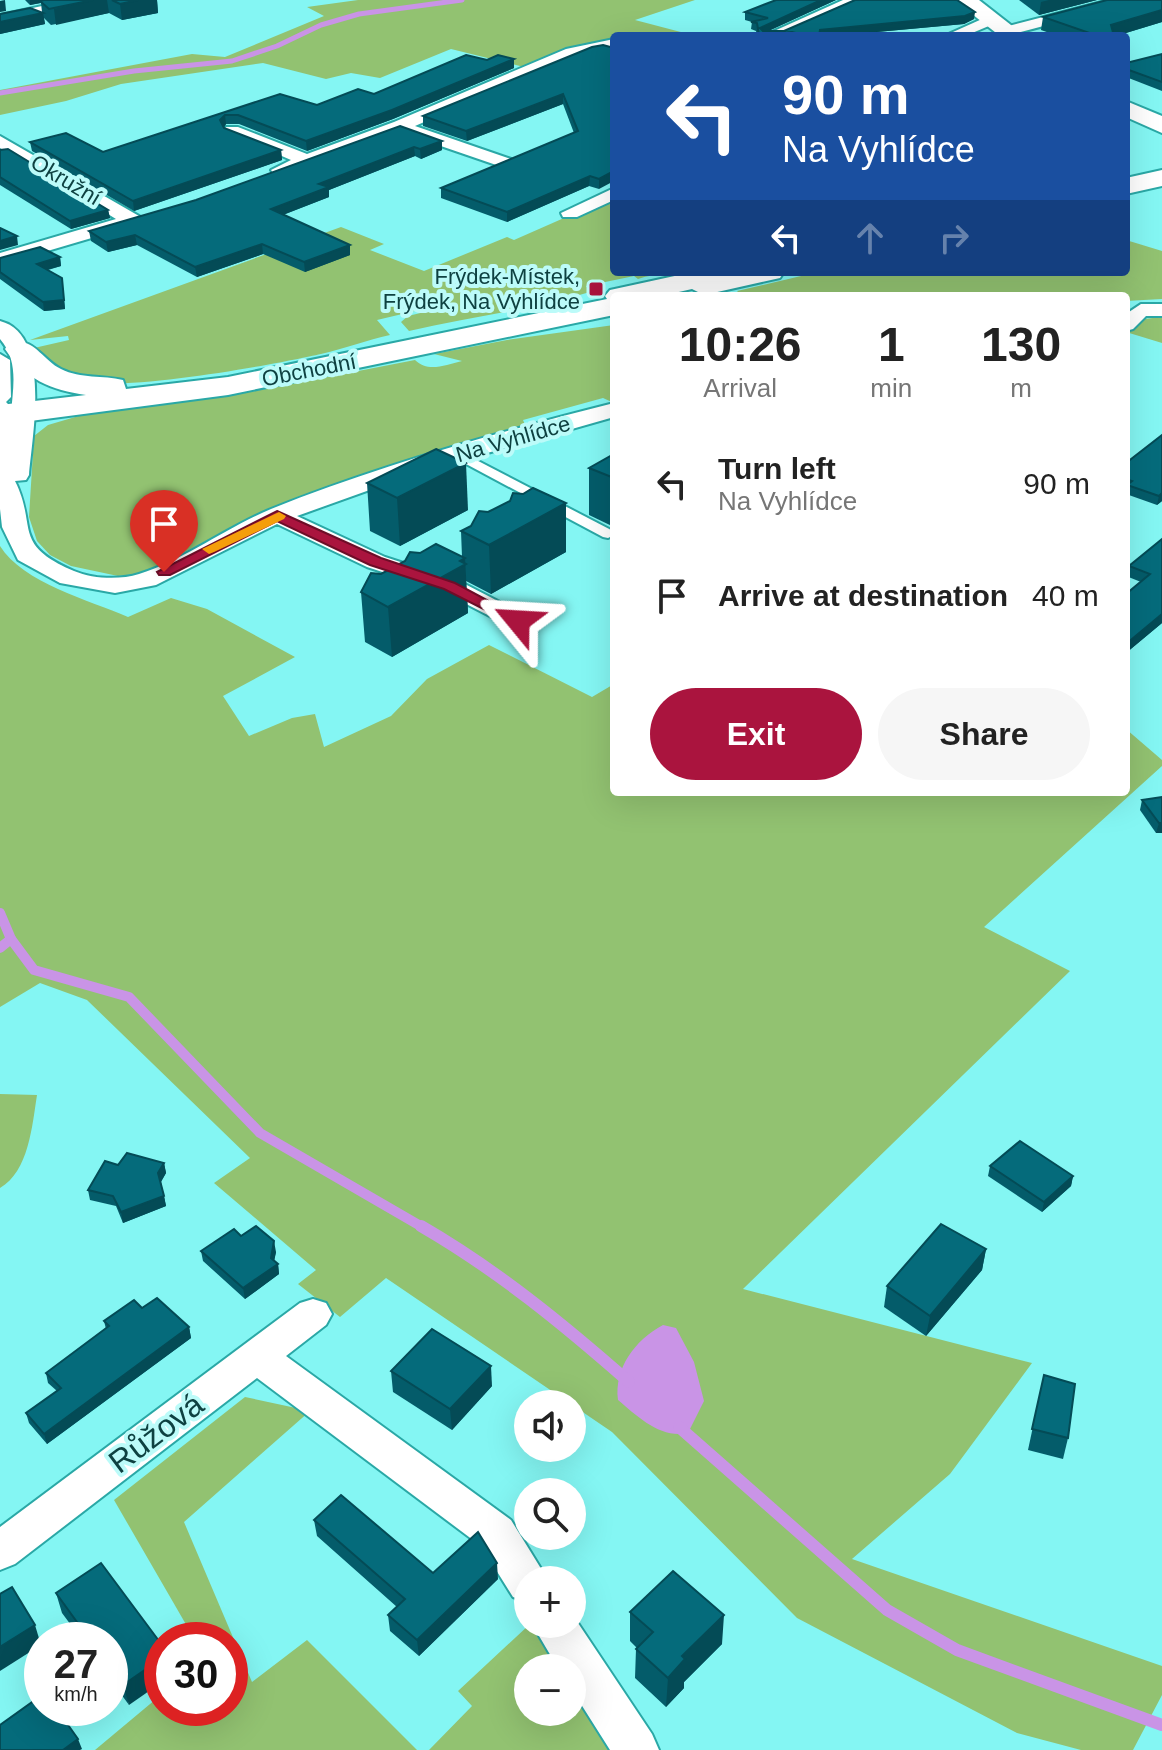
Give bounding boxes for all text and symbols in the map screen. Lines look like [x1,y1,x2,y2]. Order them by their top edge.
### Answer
text: 90 m [782,63,910,126]
icon: left [650,64,754,168]
text: Na Vyhlídce [782,129,975,170]
street label: Okružní [27,149,105,211]
icon: left [764,216,808,260]
icon: ahead [848,216,892,260]
icon: right [932,216,976,260]
place label: Frýdek-Místek, Frýdek, Na Vyhlídce [383,264,580,314]
marker: Frýdek-Místek, Frýdek, Na Vyhlídce [587,280,605,298]
text: 10:26 [679,318,802,371]
text: 1 [878,318,905,371]
text: 130 [981,318,1061,371]
street label: Obchodní [260,349,358,391]
text: Arrival [703,373,777,403]
text: min [870,373,912,403]
text: m [1010,373,1032,403]
street label: Na Vyhlídce [453,411,573,467]
text: Turn left [718,452,836,485]
icon: left [650,462,694,506]
text: 90 m [1023,467,1090,500]
text: Na Vyhlídce [718,486,857,516]
pin [130,490,198,572]
icon: arrive [142,502,186,546]
icon: arrive [650,574,694,618]
position arrow [476,579,560,663]
text: Arrive at destination [718,579,1008,612]
text: 40 m [1032,579,1099,612]
button: Exit [650,688,862,780]
button: Share [878,688,1090,780]
street label: Růžová [102,1386,210,1480]
map controls [514,1390,586,1726]
button: sound [514,1390,586,1462]
button: search [514,1478,586,1550]
button: + [514,1566,586,1638]
speed limit sign: 30 [144,1622,248,1726]
text: 27 [54,1642,98,1686]
button: − [514,1654,586,1726]
text: km/h [54,1683,98,1705]

